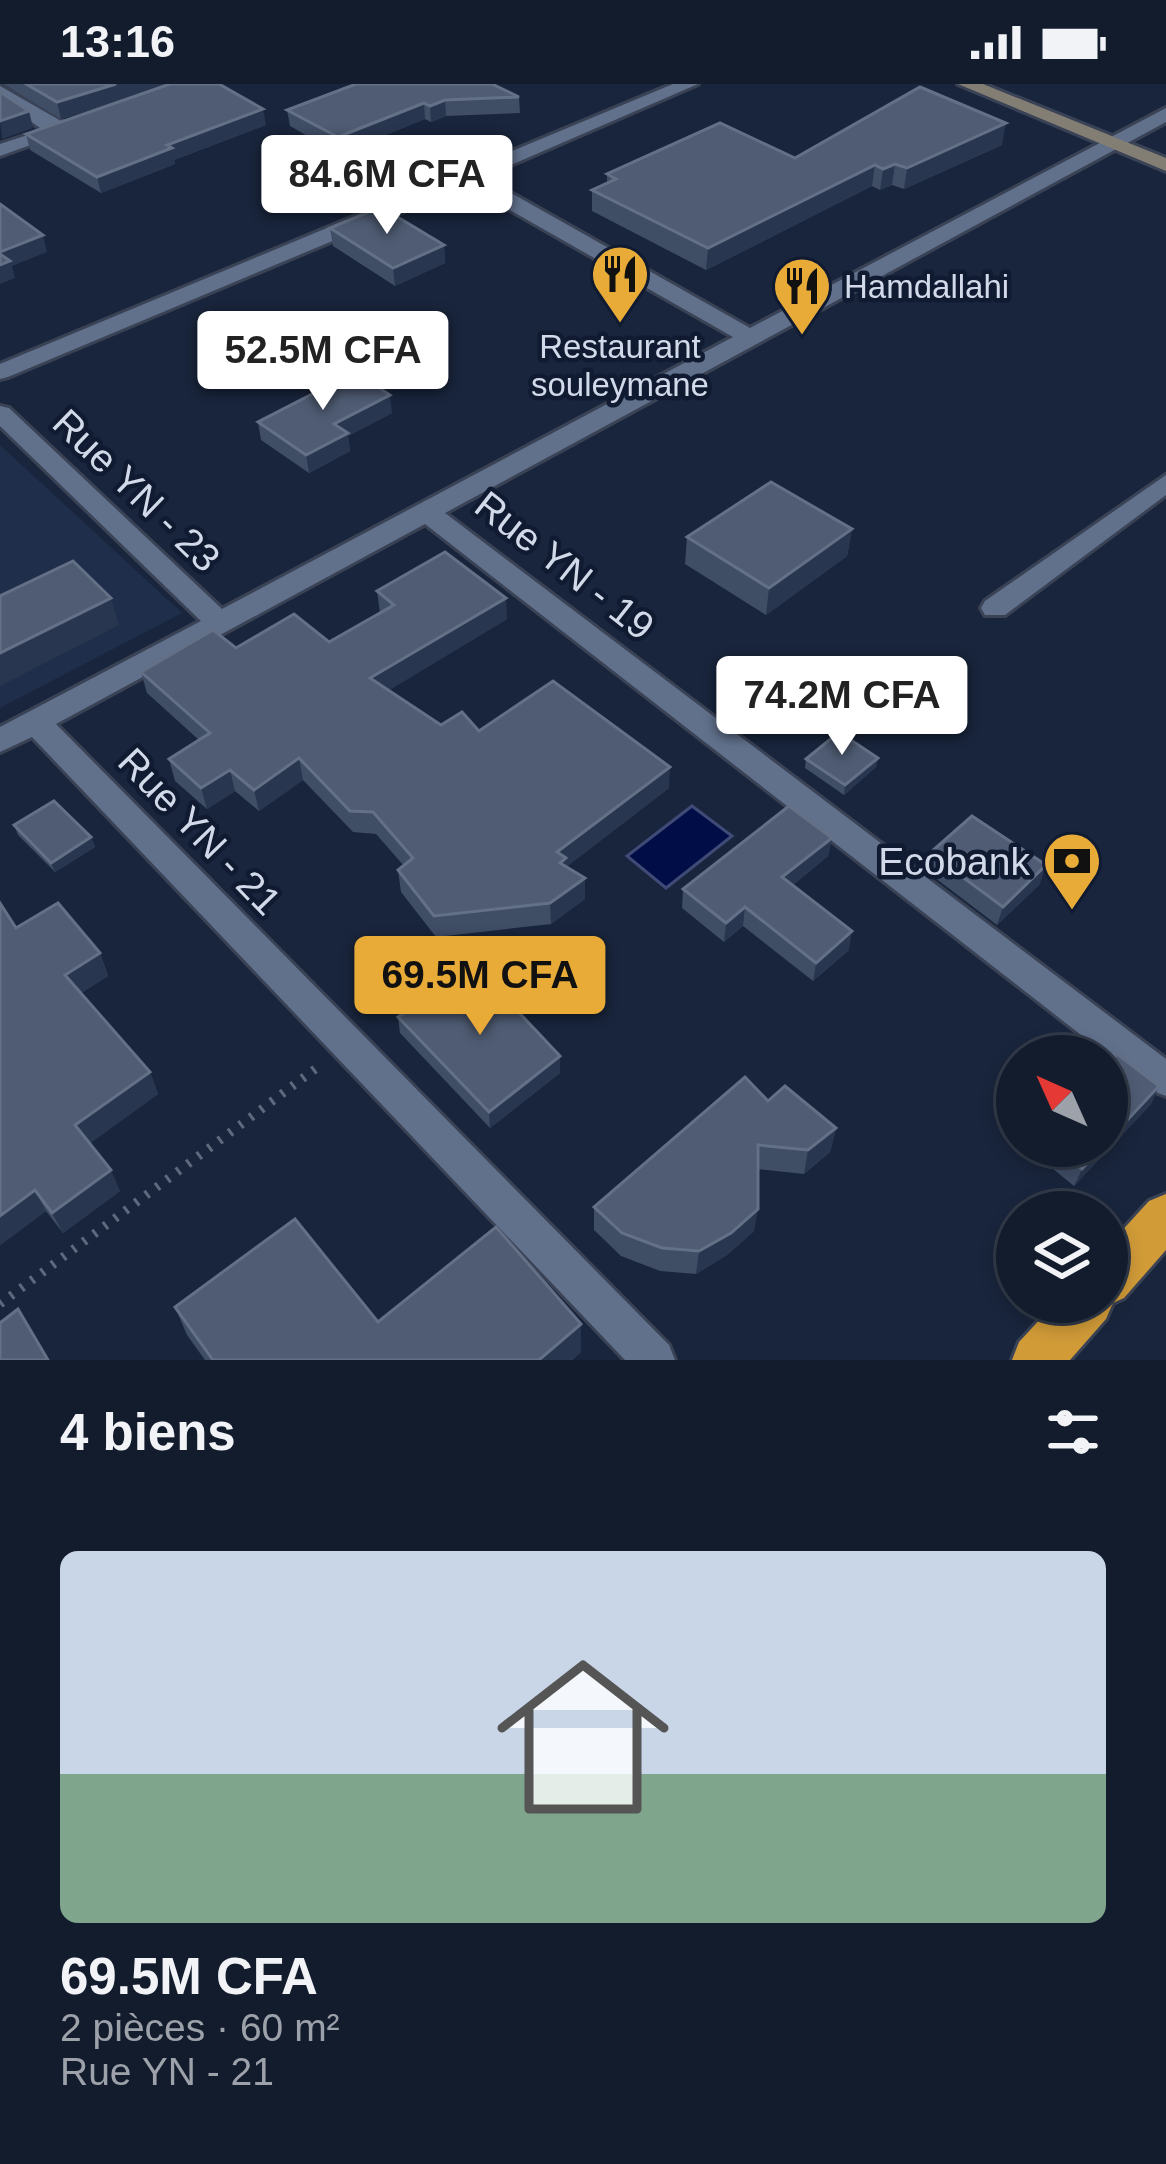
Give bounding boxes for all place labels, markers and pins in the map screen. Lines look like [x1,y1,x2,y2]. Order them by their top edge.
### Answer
pin: 84.6M CFA [250,135,524,237]
restaurant icon: Restaurant souleymane [589,243,651,325]
restaurant icon: Hamdallahi [771,255,833,337]
place label: Hamdallahi [844,268,1009,305]
pin: 52.5M CFA [186,311,460,413]
place label: Restaurant souleymane [531,328,709,403]
pin: 74.2M CFA [705,656,979,758]
bank icon: Ecobank [1041,830,1103,912]
place label: Ecobank [878,840,1030,883]
pin: 69.5M CFA [343,936,617,1038]

